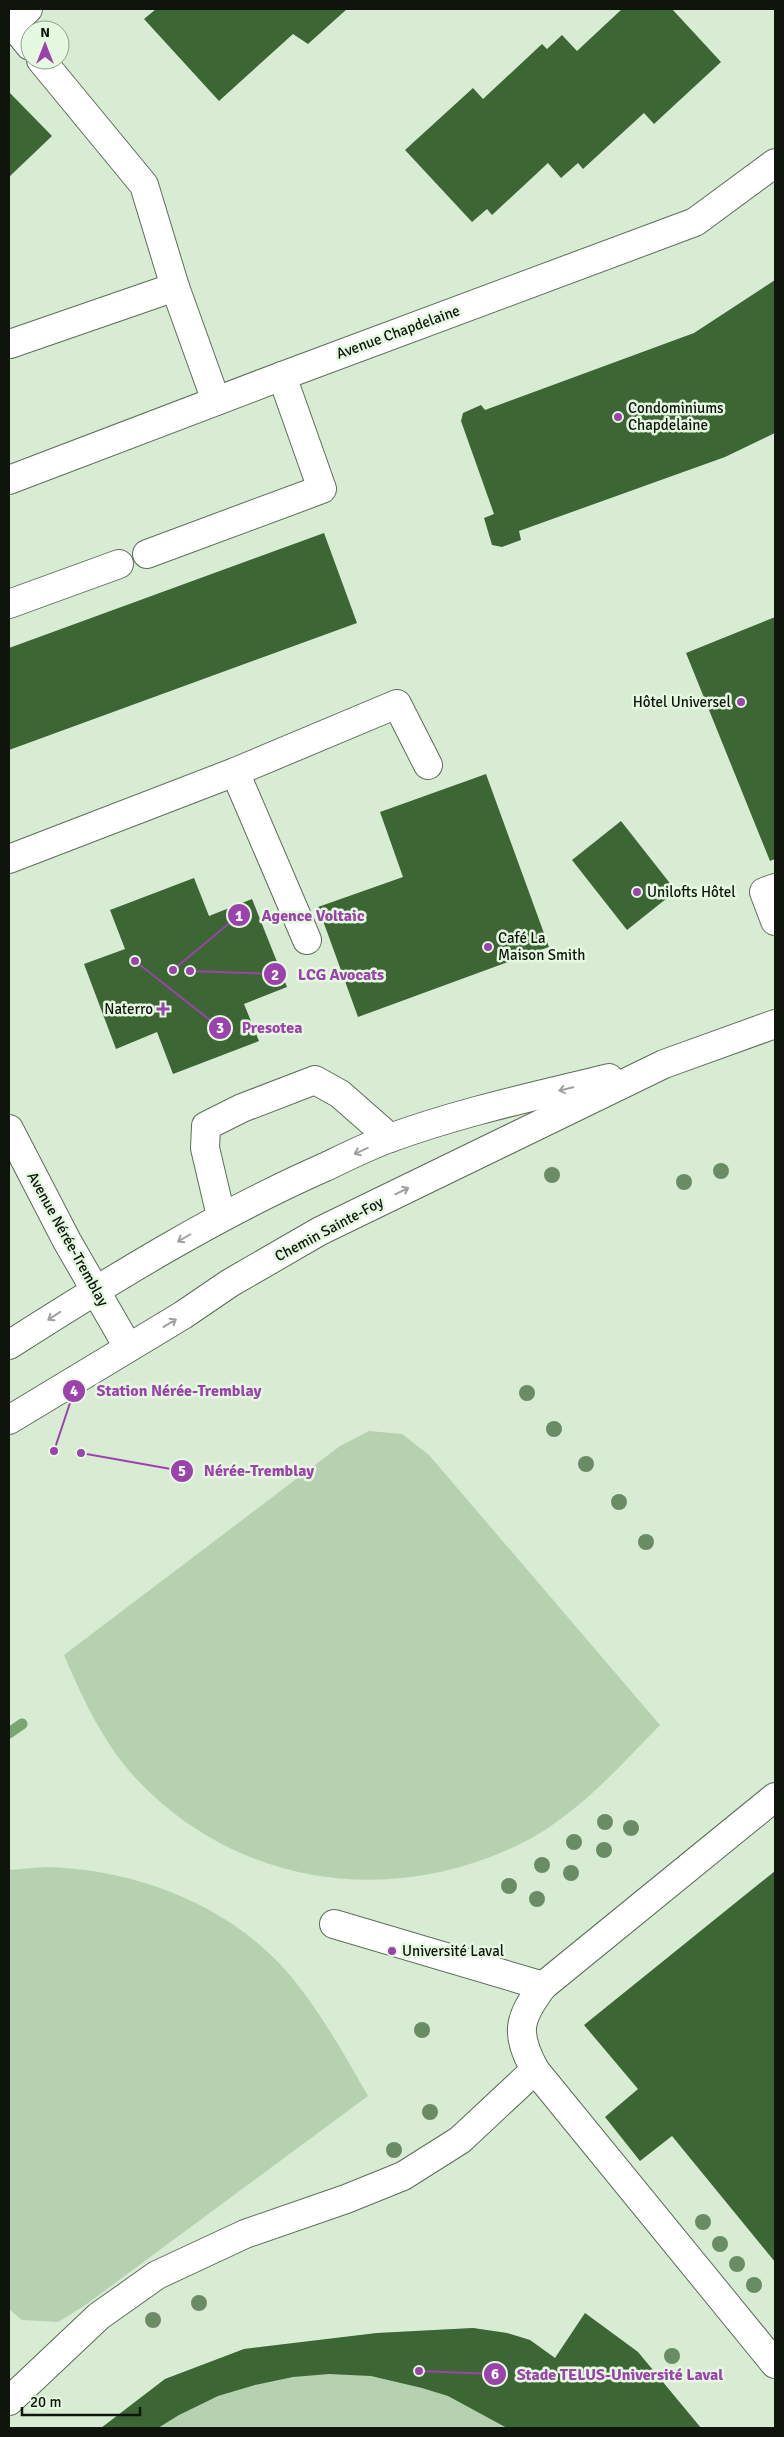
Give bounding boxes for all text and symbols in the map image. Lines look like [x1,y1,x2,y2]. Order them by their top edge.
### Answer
north arrow [20,20,70,70]
text: N [40,24,50,41]
street label: Avenue Chapdelaine [334,301,462,363]
place label: Condominiums Chapdelaine [628,399,724,434]
marker: Condominiums Chapdelaine [612,411,624,423]
place label: Hôtel Universel [633,693,731,711]
marker: Hôtel Universel [735,696,747,708]
place label: Unilofts Hôtel [647,883,736,901]
marker: Unilofts Hôtel [631,886,643,898]
callout: Agence Voltaic [227,900,375,931]
text: Agence Voltaic [262,906,365,926]
text: 1 [235,907,243,925]
place label: Café La Maison Smith [498,929,585,964]
marker: Café La Maison Smith [482,941,494,953]
callout: LCG Avocats [263,959,394,990]
text: LCG Avocats [298,965,384,985]
text: 2 [271,966,279,984]
place label: Naterro [104,1000,153,1018]
marker: Naterro [157,1003,169,1015]
callout: Presotea [207,1012,313,1043]
text: Presotea [242,1018,302,1038]
text: 3 [216,1019,224,1037]
one-way arrow [559,1085,575,1094]
one-way arrow [354,1146,369,1156]
street label: Avenue Nérée-Tremblay [24,1169,112,1309]
one-way arrow [394,1186,409,1195]
street label: Chemin Sainte-Foy [272,1193,386,1265]
one-way arrow [176,1233,191,1243]
one-way arrow [47,1311,61,1321]
one-way arrow [162,1317,176,1327]
callout: Station Nérée-Tremblay [62,1375,272,1406]
text: Station Nérée-Tremblay [97,1381,261,1401]
text: 4 [70,1382,78,1400]
callout: Nérée-Tremblay [169,1455,325,1486]
text: Nérée-Tremblay [204,1461,314,1481]
text: 5 [178,1462,186,1480]
place label: Université Laval [402,1942,504,1960]
marker: Université Laval [386,1945,398,1957]
callout: Stade TELUS-Université Laval [482,2358,734,2389]
text: 6 [491,2365,499,2383]
text: Stade TELUS-Université Laval [517,2365,723,2385]
scale bar [22,2384,140,2416]
text: 20 m [30,2393,61,2411]

